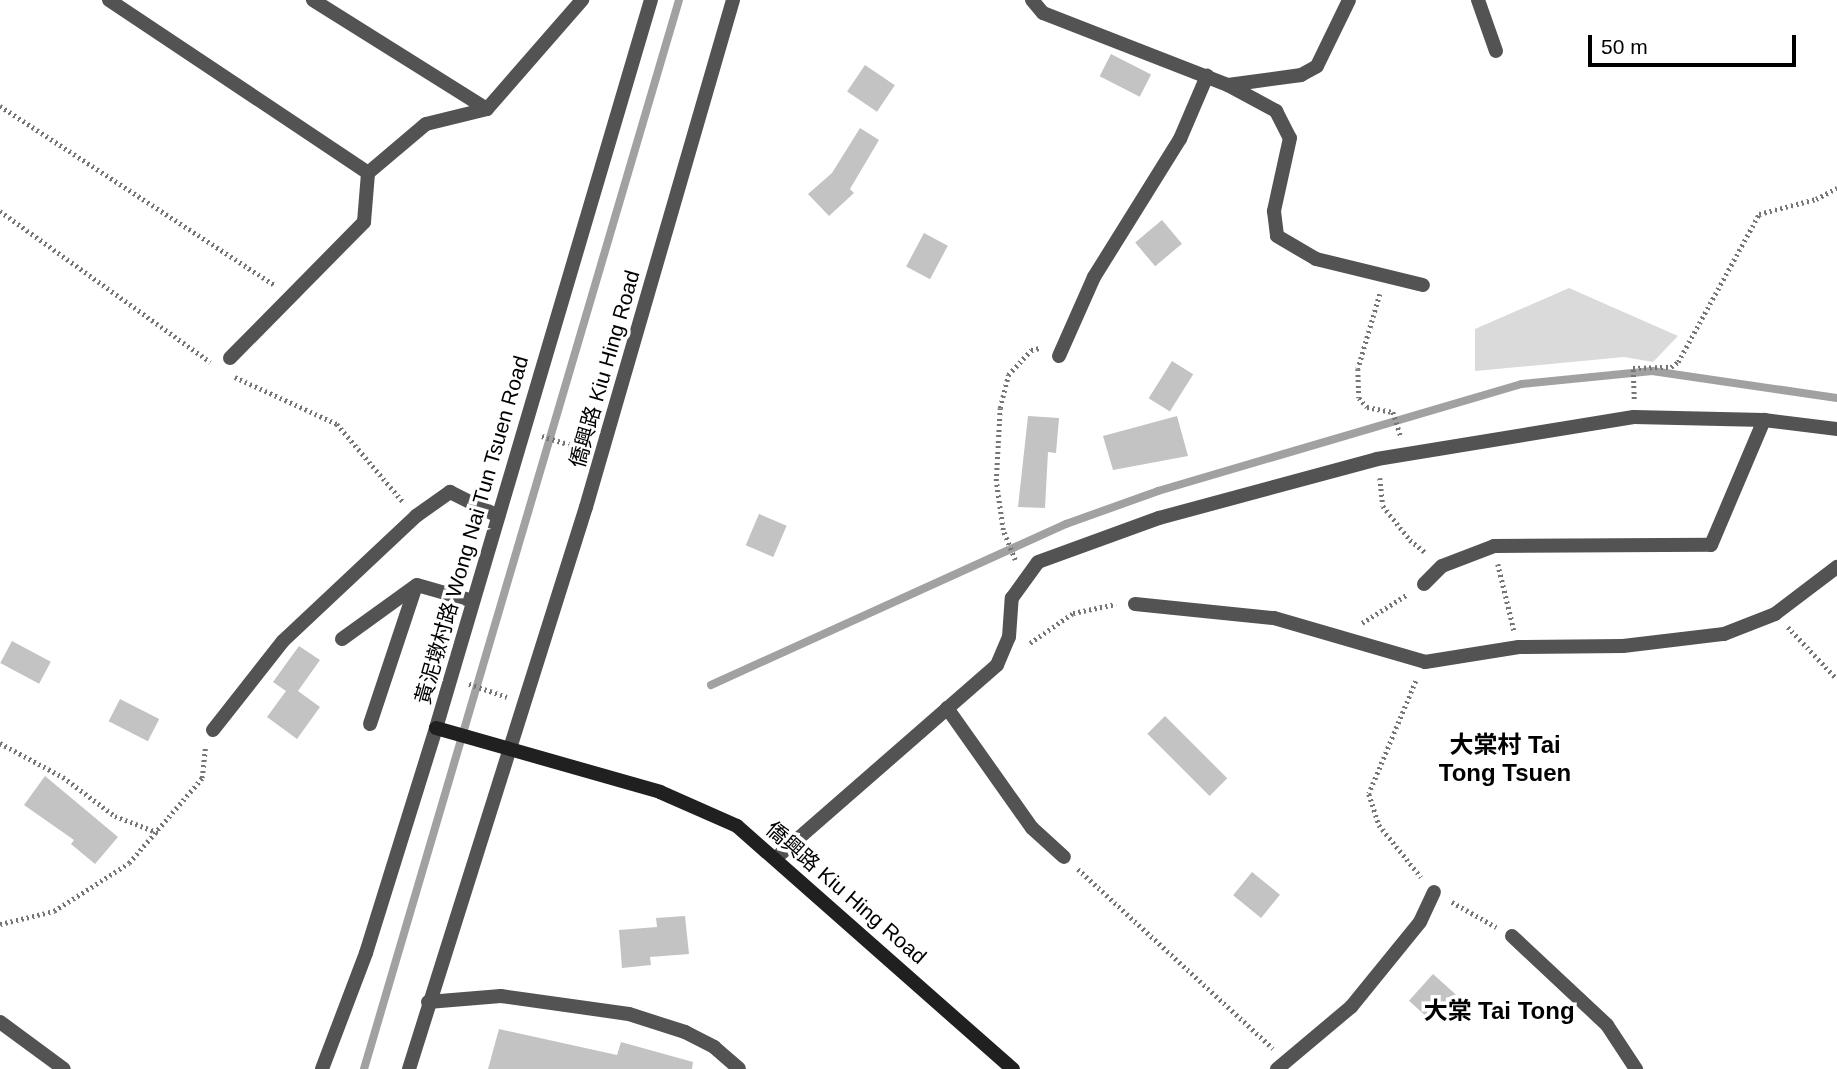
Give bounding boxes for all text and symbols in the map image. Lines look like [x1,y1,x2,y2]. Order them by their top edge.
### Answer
scale bar [1592,21,1800,65]
text: 50 m [1601,35,1648,58]
street label: 僑興路 Kiu Hing Road [565,267,645,471]
street label: 黃泥墩村路 Wong Nai Tun Tsuen Road [410,353,534,707]
district label: 大棠村 Tai Tong Tsuen [1439,731,1571,787]
street label: 僑興路 Kiu Hing Road [761,816,931,970]
district label: 大棠 Tai Tong [1423,997,1575,1025]

